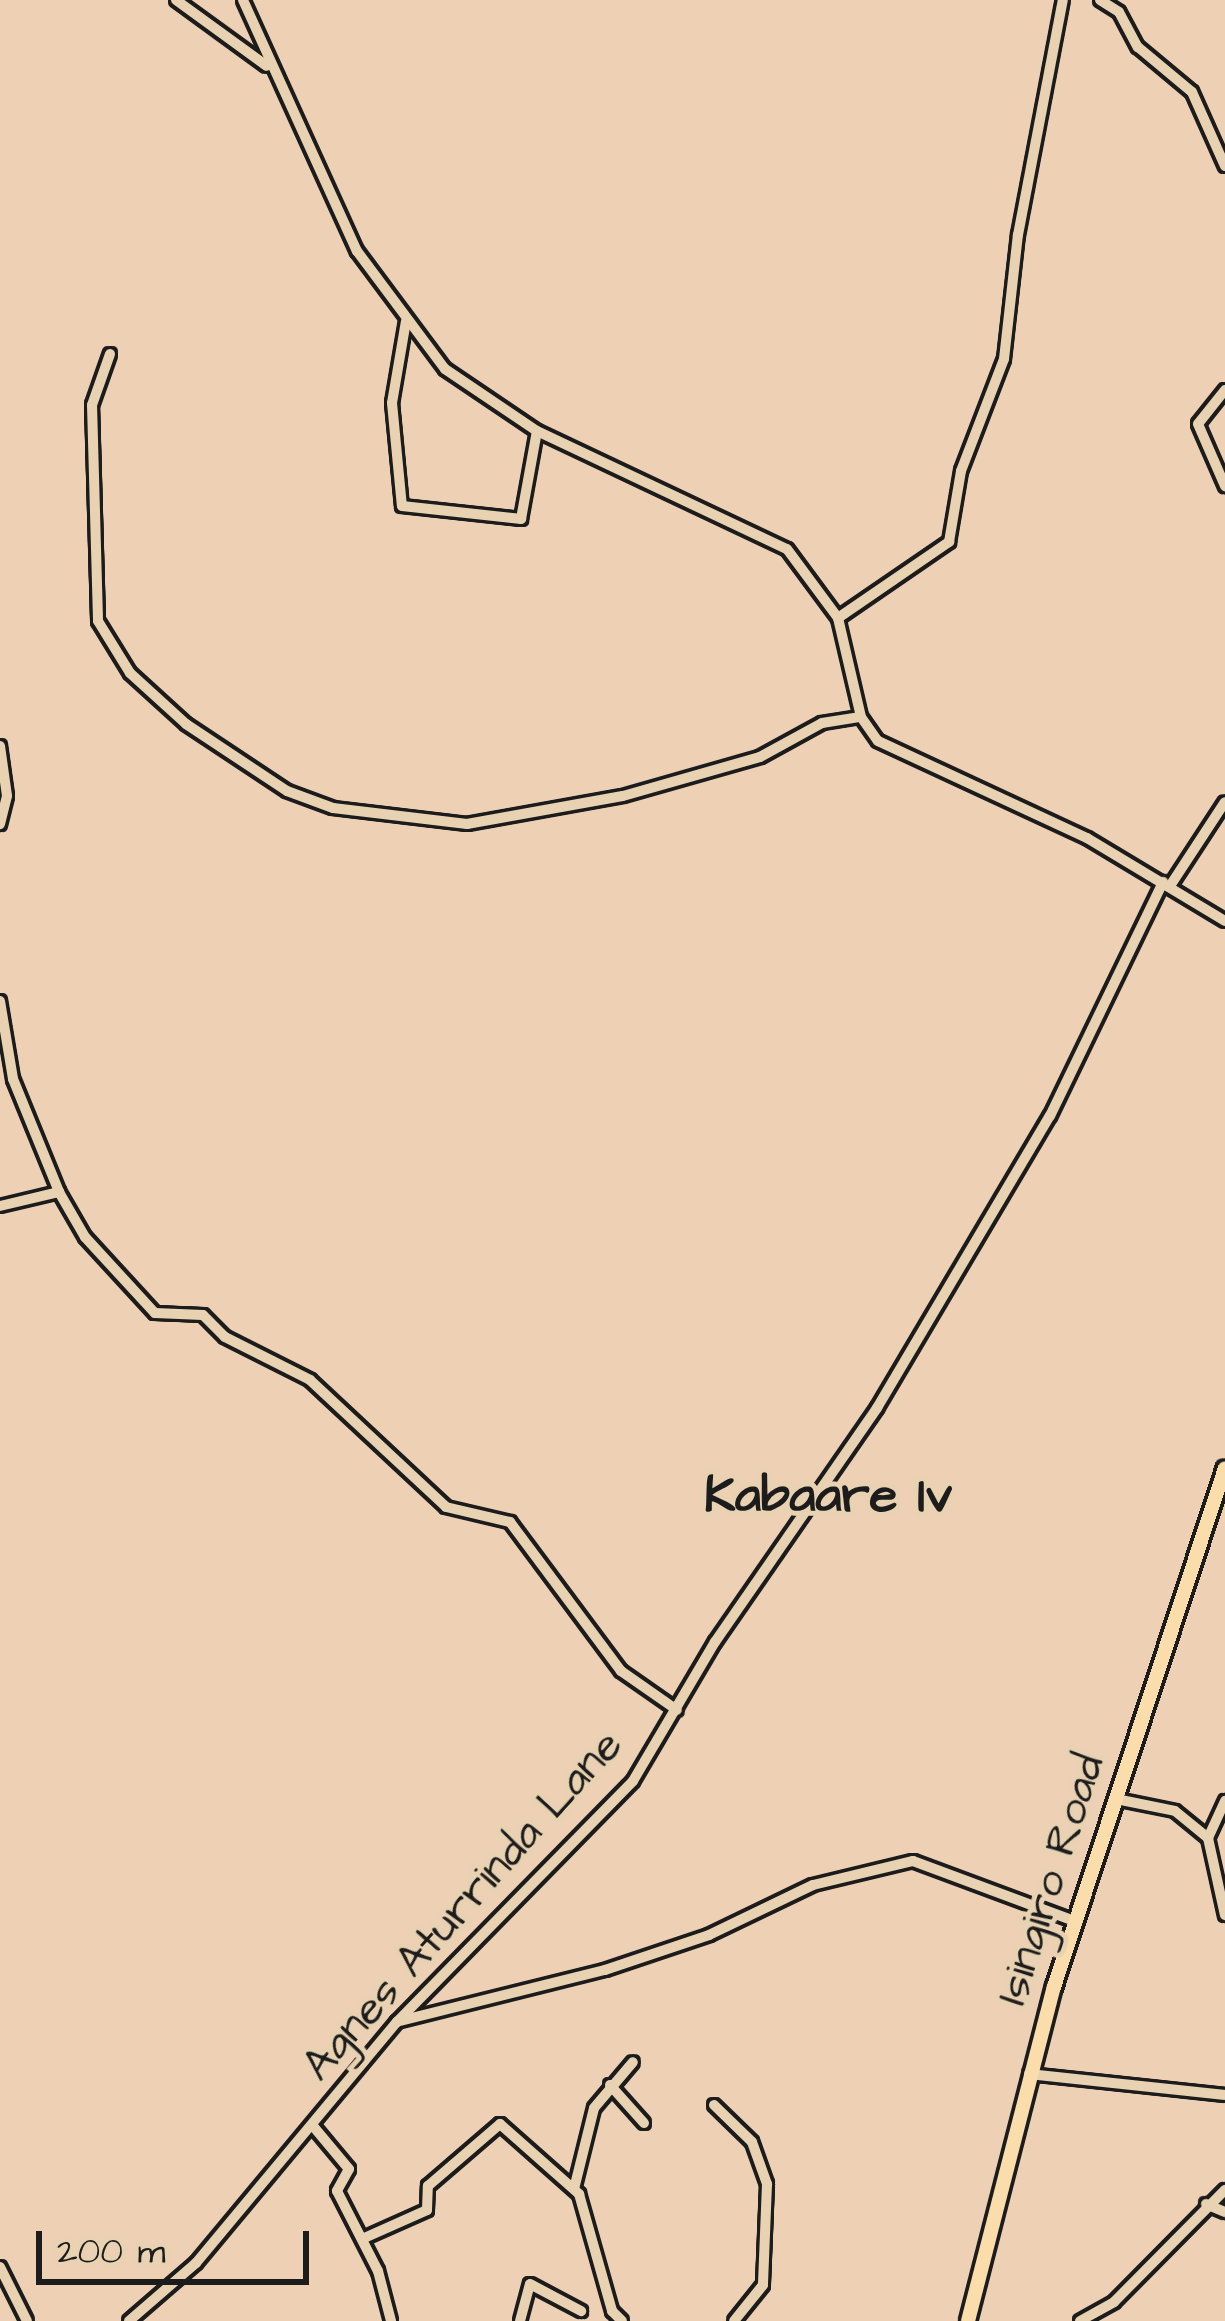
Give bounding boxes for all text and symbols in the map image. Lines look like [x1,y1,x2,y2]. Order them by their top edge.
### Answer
district label: Kabaare Iv [704,1466,952,1528]
street label: Agnes Aturrinda Lane [291,1720,635,2092]
street label: Isingiro Road [986,1748,1118,2012]
scale bar [42,2207,315,2281]
text: 200 m [57,2226,165,2277]

